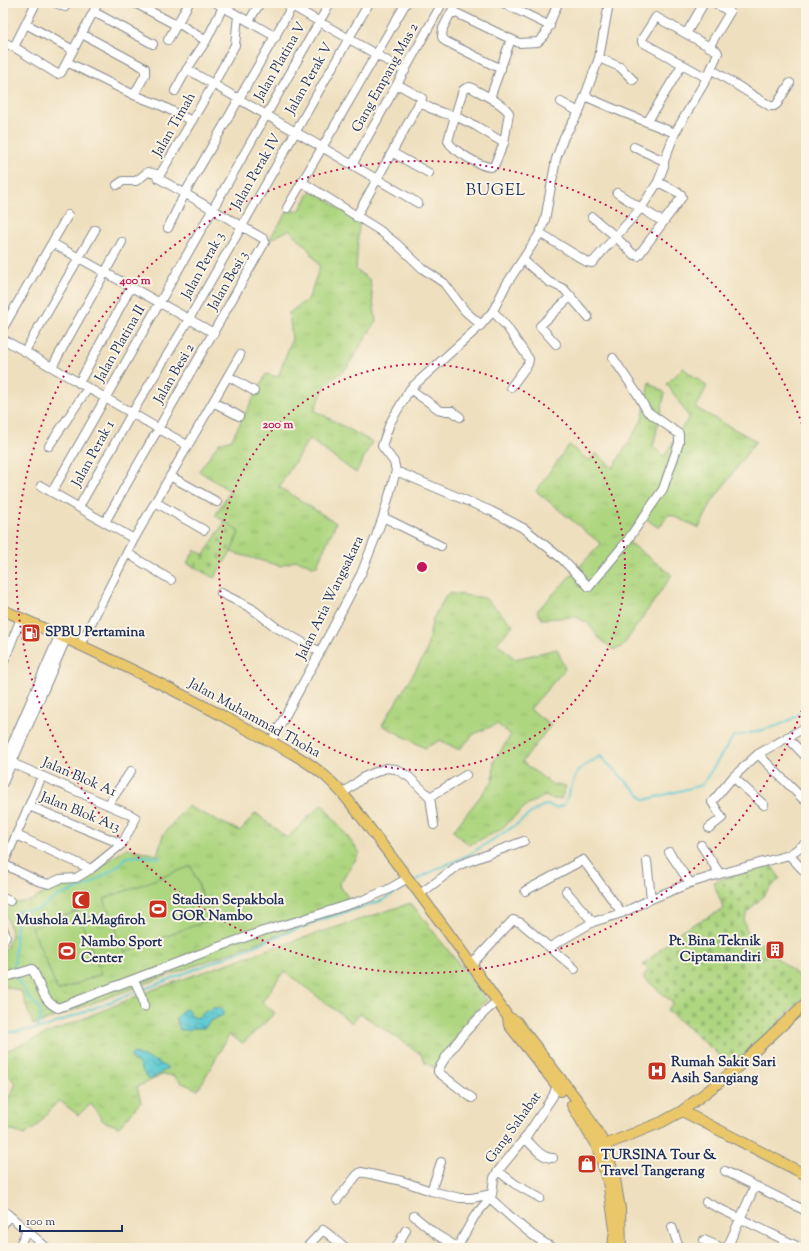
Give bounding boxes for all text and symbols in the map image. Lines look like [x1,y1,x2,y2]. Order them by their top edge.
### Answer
street label: Jalan Platina V [250,18,312,106]
street label: Gang Empang Mas 2 [348,19,425,136]
street label: Jalan Perak V [281,39,339,119]
street label: Jalan Timah [148,89,202,162]
street label: Jalan Perak IV [227,130,287,214]
district label: BUGEL [466,180,526,203]
street label: Jalan Perak 3 [177,229,231,304]
street label: Jalan Besi 3 [203,247,254,315]
text: 400 m [118,272,151,290]
street label: Jalan Platina II [90,301,151,387]
street label: Jalan Besi 2 [149,340,201,409]
text: 200 m [263,416,293,434]
street label: Jalan Perak 1 [67,417,121,492]
street label: Jalan Aria Wangsakara [292,532,370,664]
centre of rings [415,560,429,574]
fuel station icon: SPBU Pertamina [20,622,42,644]
place label: SPBU Pertamina [45,623,146,643]
street label: Jalan Muhammad Thoha [184,674,324,764]
street label: Jalan Blok A1 [38,753,119,803]
street label: Jalan Blok A13 [36,788,123,838]
mosque icon: Mushola Al-Magfiroh [70,889,92,911]
place label: Stadion Sepakbola GOR Nambo [172,891,285,927]
sports icon: Stadion Sepakbola GOR Nambo [147,898,169,920]
place label: Mushola Al-Magfiroh [16,911,147,931]
place label: Pt. Bina Teknik Ciptamandiri [669,932,761,968]
place label: Nambo Sport Center [81,933,162,969]
building icon: Pt. Bina Teknik Ciptamandiri [764,939,786,961]
sports icon: Nambo Sport Center [56,940,78,962]
place label: Rumah Sakit Sari Asih Sangiang [671,1053,776,1089]
hospital icon: Rumah Sakit Sari Asih Sangiang [646,1060,668,1082]
street label: Gang Sahabat [481,1088,547,1168]
place label: TURSINA Tour & Travel Tangerang [601,1146,717,1182]
shop icon: TURSINA Tour & Travel Tangerang [576,1153,598,1175]
scale bar [20,1207,122,1233]
text: 100 m [26,1213,55,1231]

